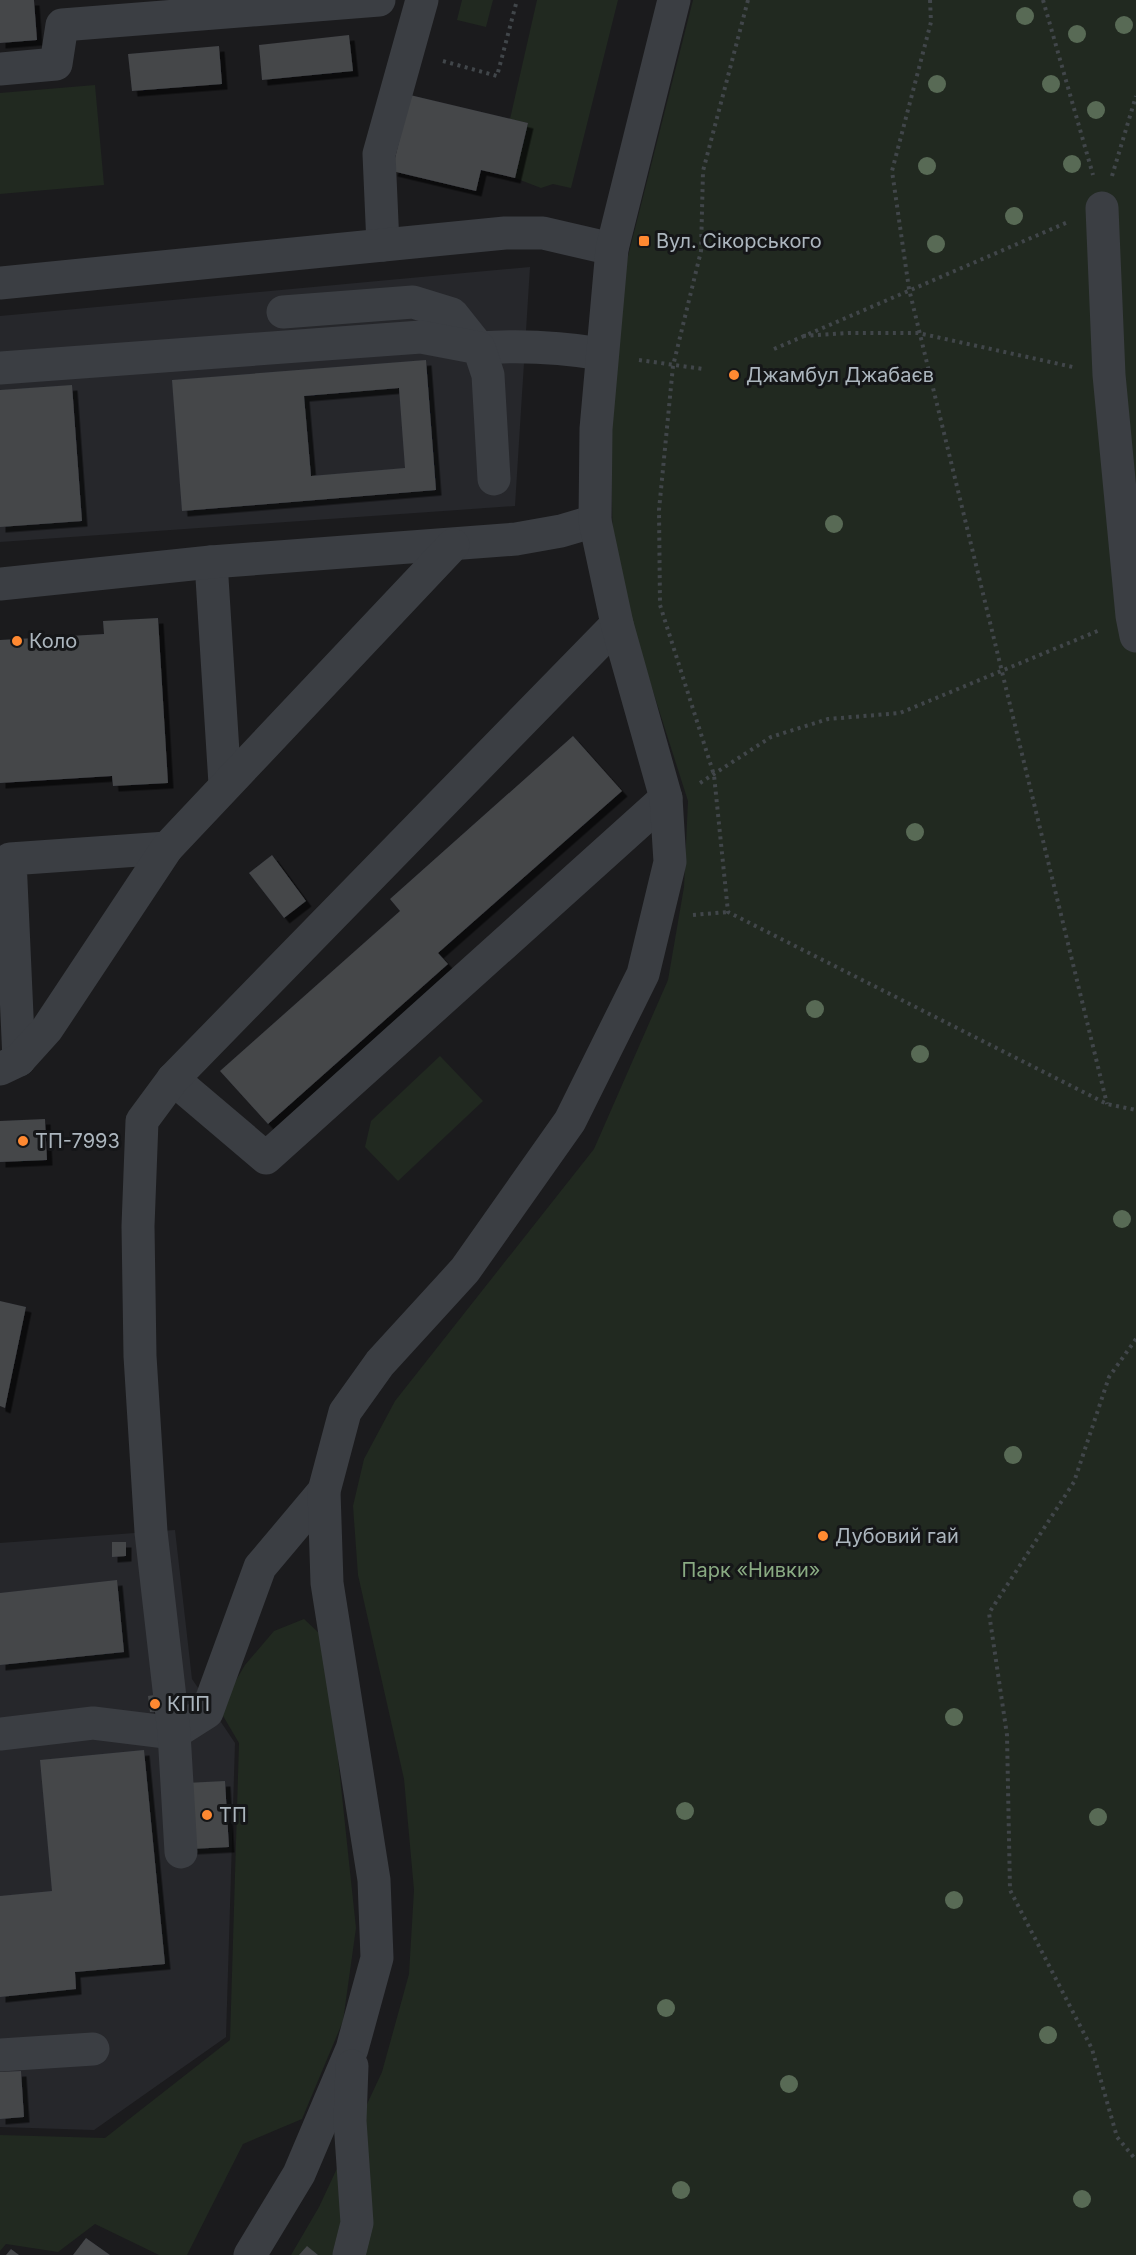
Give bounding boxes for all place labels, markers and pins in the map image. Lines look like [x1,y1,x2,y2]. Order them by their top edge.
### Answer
place label: Вул. Сікорського [656,229,822,253]
marker: Вул. Сікорського [637,234,651,248]
place label: Джамбул Джабаєв [746,363,934,387]
marker: Джамбул Джабаєв [727,368,741,382]
place label: Коло [29,629,77,653]
marker: Коло [10,634,24,648]
place label: ТП-7993 [35,1129,120,1153]
marker: ТП-7993 [16,1134,30,1148]
place label: Дубовий гай [835,1524,959,1548]
marker: Дубовий гай [816,1529,830,1543]
place label: КПП [167,1692,210,1716]
marker: КПП [148,1697,162,1711]
place label: ТП [219,1803,247,1827]
marker: ТП [200,1808,214,1822]

